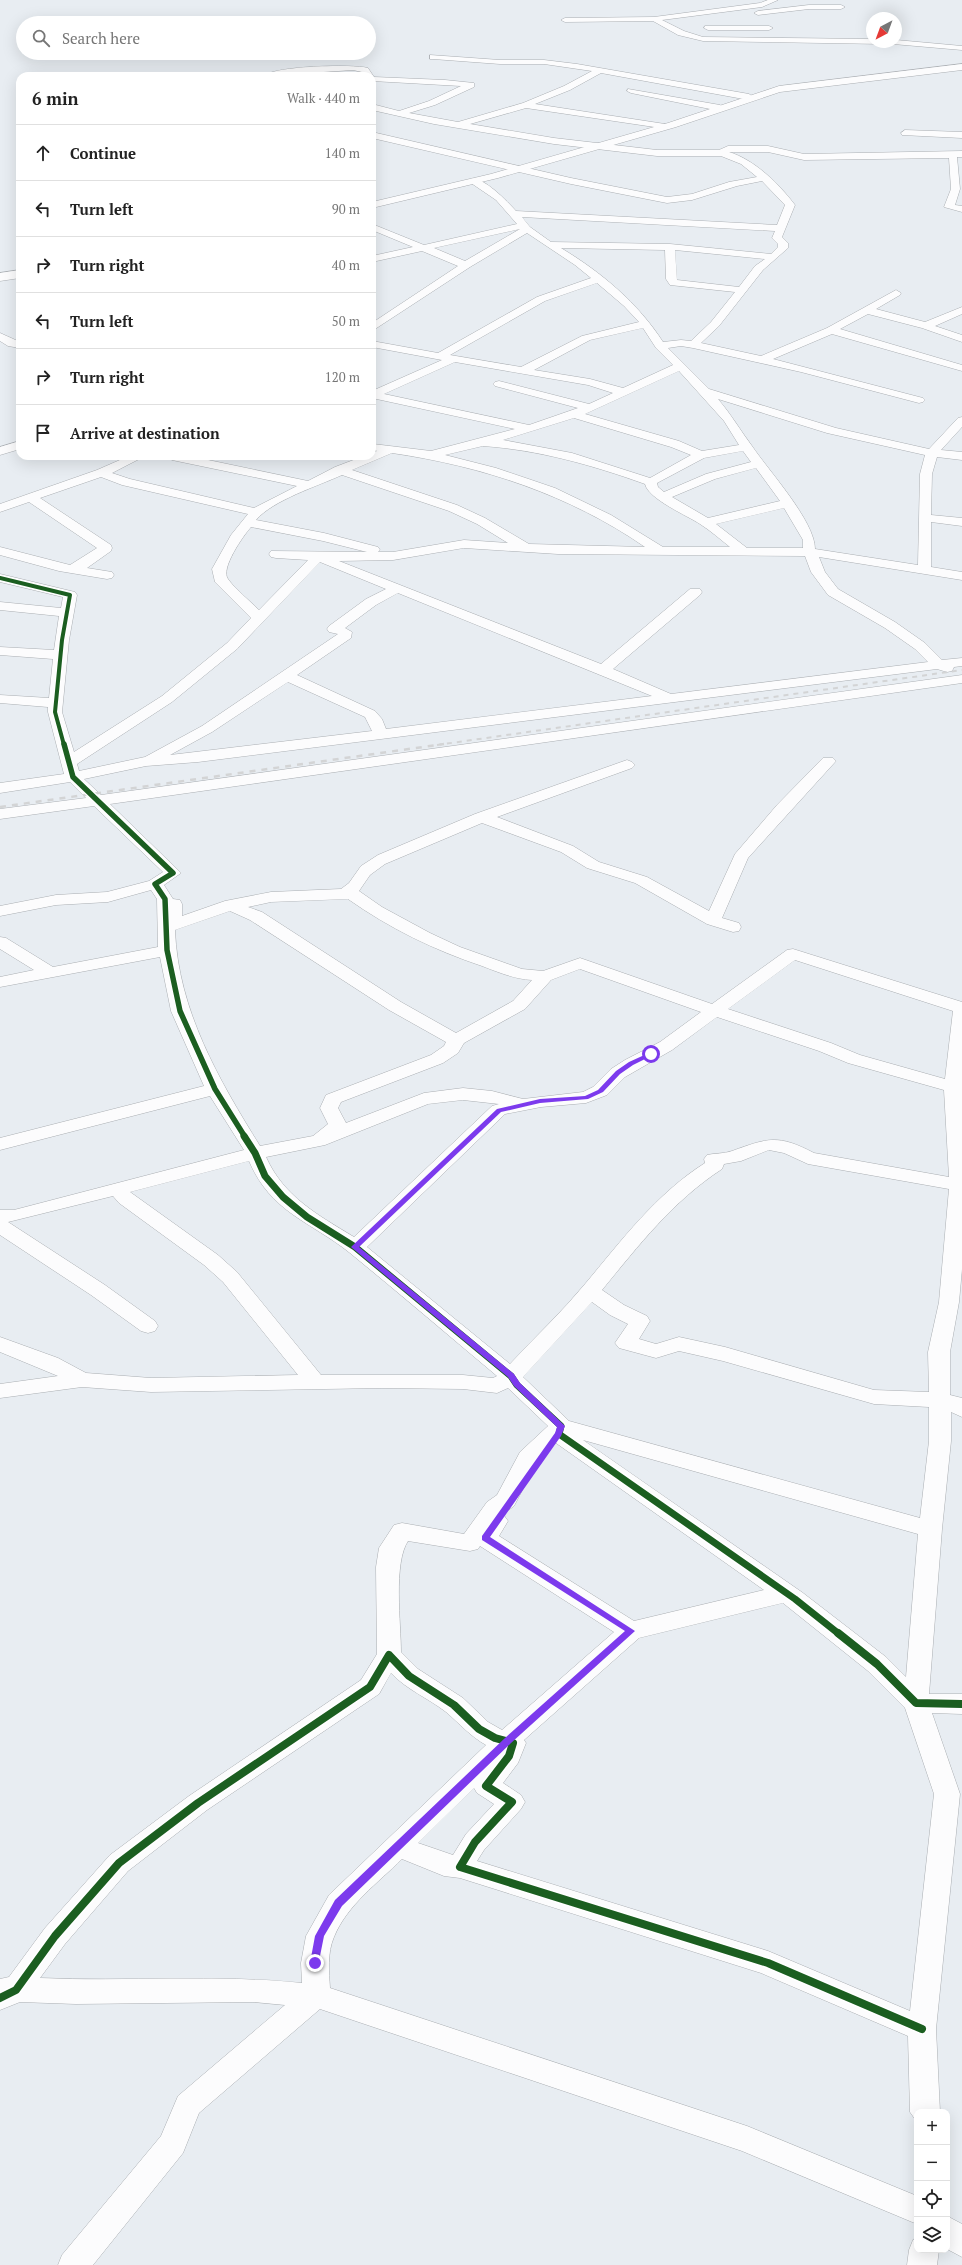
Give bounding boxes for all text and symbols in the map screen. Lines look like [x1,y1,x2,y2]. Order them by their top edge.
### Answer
north arrow [866,12,902,48]
search box [16,16,376,60]
icon: search [30,27,52,49]
text: Search here [62,28,140,48]
text: 6 min [32,87,79,110]
text: Walk · 440 m [287,89,360,107]
icon: ahead [32,142,54,164]
text: Continue [70,143,136,163]
text: 140 m [325,144,360,162]
icon: left [32,198,54,220]
text: Turn left [70,199,134,219]
text: 90 m [332,200,360,218]
icon: right [32,254,54,276]
text: Turn right [70,255,145,275]
text: 40 m [332,256,360,274]
icon: left [32,310,54,332]
text: Turn left [70,311,134,331]
text: 50 m [332,312,360,330]
icon: right [32,366,54,388]
text: Turn right [70,367,145,387]
text: 120 m [325,368,360,386]
icon: arrive [32,422,54,444]
text: Arrive at destination [70,423,220,443]
route start [642,1045,660,1063]
route end [306,1954,324,1972]
map controls [914,2109,950,2253]
button: + [914,2109,950,2145]
button: − [914,2145,950,2181]
button: locate [914,2181,950,2217]
button: layers [914,2217,950,2253]

